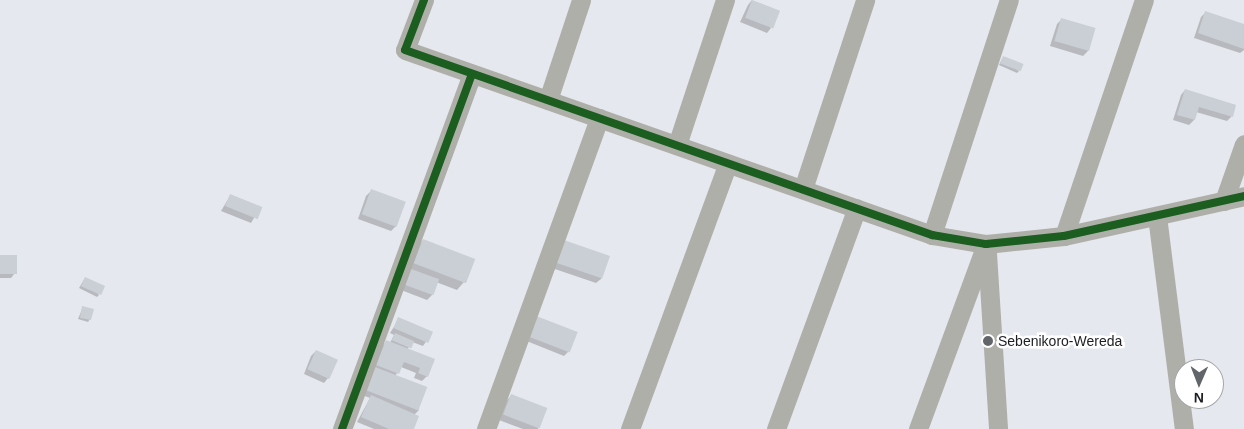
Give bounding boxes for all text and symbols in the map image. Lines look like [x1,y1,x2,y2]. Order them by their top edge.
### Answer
place label: Sebenikoro-Wereda [998,333,1122,349]
marker: Sebenikoro-Wereda [982,335,994,347]
north arrow [1174,359,1224,409]
text: N [1194,390,1204,406]

